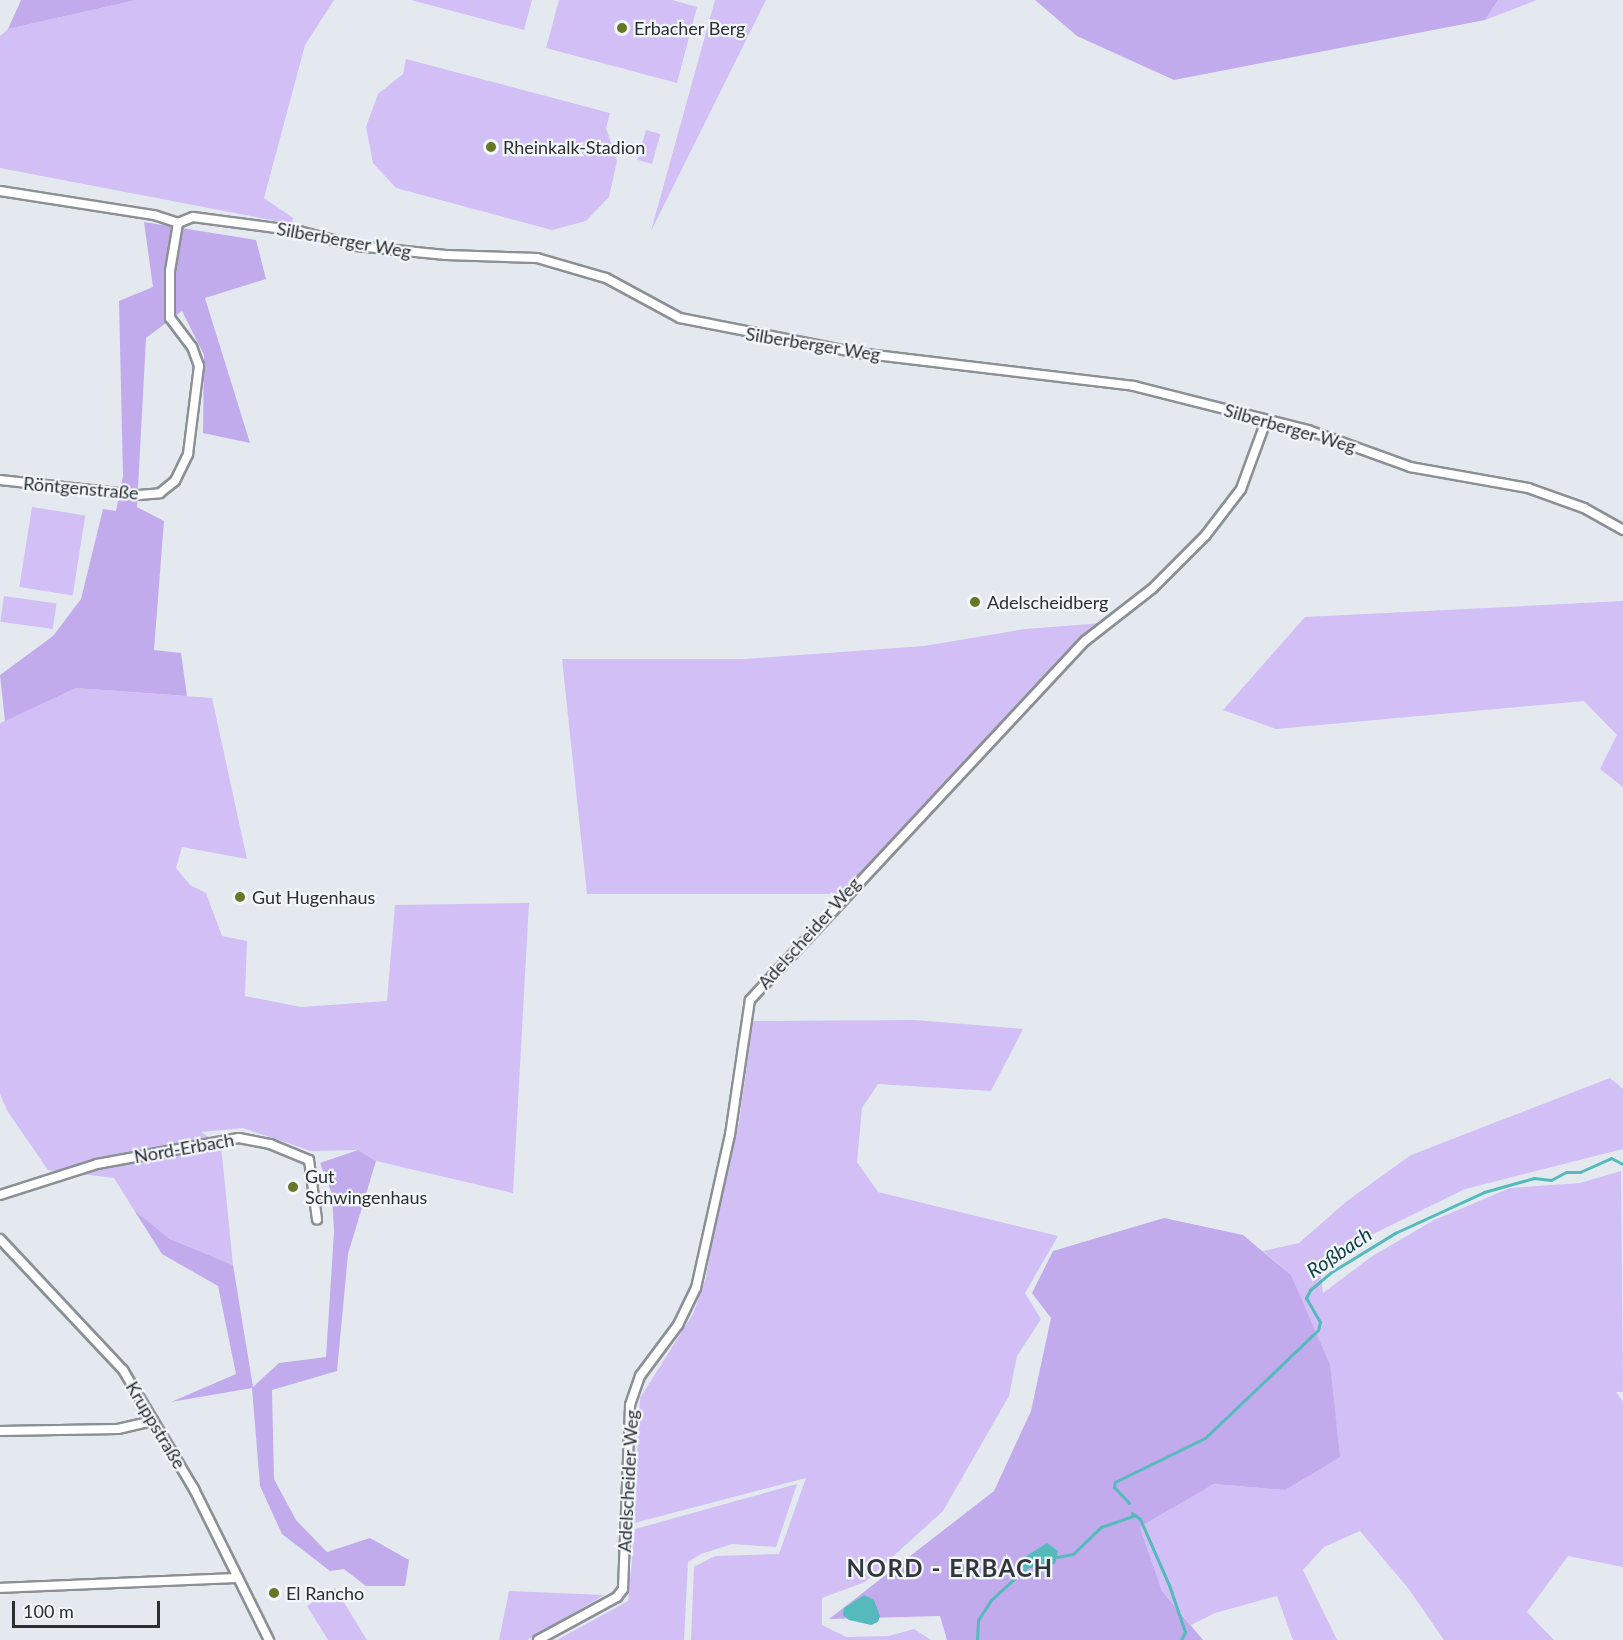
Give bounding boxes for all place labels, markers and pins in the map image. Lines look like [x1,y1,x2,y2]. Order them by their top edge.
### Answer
place label: Erbacher Berg [634,17,746,39]
marker: Erbacher Berg [615,21,629,35]
place label: Rheinkalk-Stadion [503,136,645,158]
marker: Rheinkalk-Stadion [484,140,498,154]
place label: Adelscheidberg [987,591,1108,613]
marker: Adelscheidberg [968,595,982,609]
place label: Gut Hugenhaus [252,886,375,908]
marker: Gut Hugenhaus [233,890,247,904]
place label: Gut Schwingenhaus [305,1166,427,1208]
marker: Gut Schwingenhaus [286,1180,300,1194]
place label: El Rancho [286,1582,364,1604]
marker: El Rancho [267,1586,281,1600]

